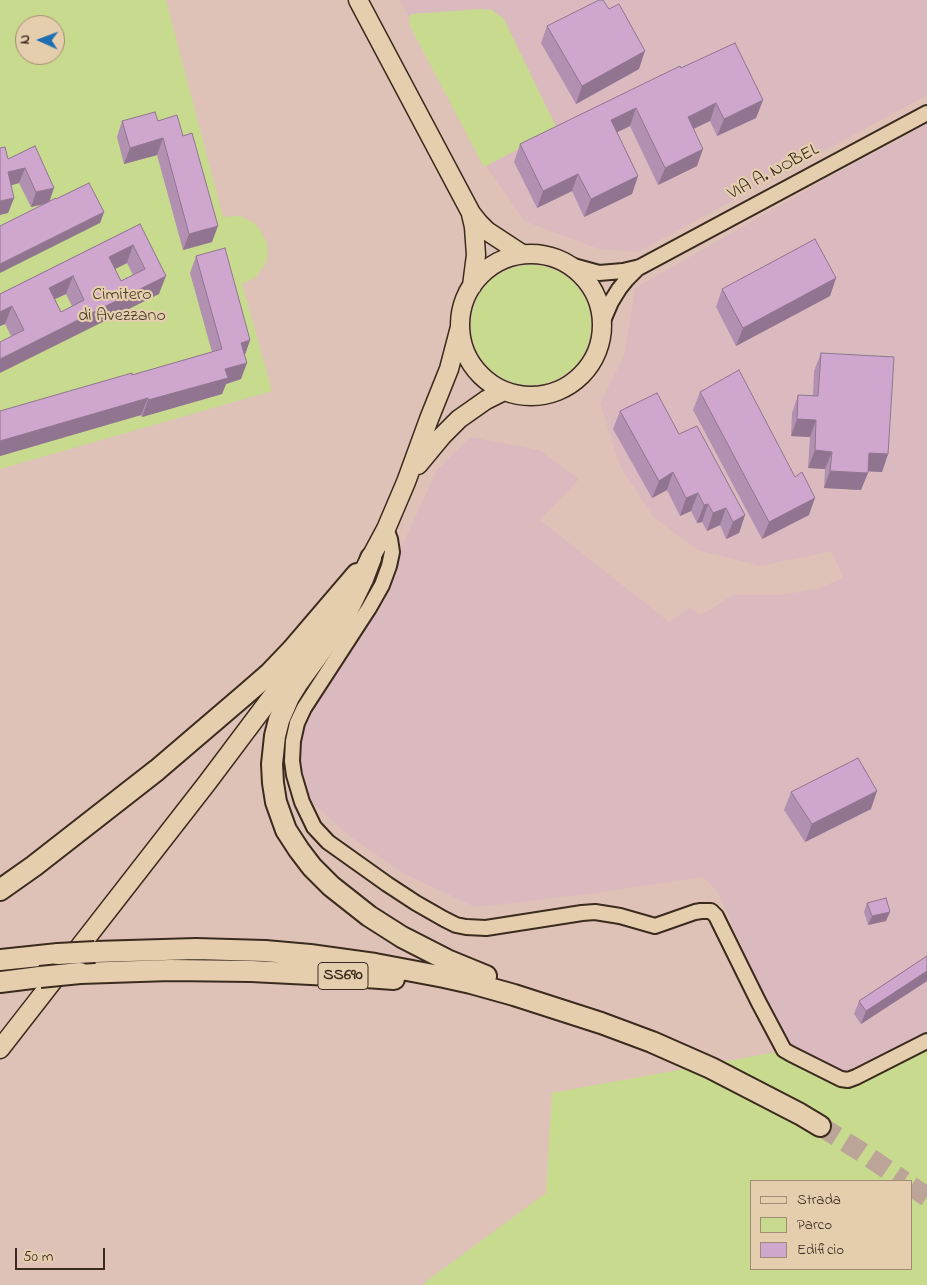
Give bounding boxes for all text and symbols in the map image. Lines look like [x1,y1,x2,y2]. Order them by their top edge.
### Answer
north arrow [15,15,65,65]
text: N [15,34,36,45]
street label: VIA A. NOBEL [725,140,823,206]
park label: Cimitero di Avezzano [78,285,166,328]
road number: SS690 [318,962,368,989]
legend [750,1180,912,1270]
text: Strada [797,1189,841,1211]
text: Parco [797,1214,832,1236]
scale bar [18,1238,108,1270]
text: Edificio [797,1239,844,1261]
text: 50 m [23,1246,53,1268]

